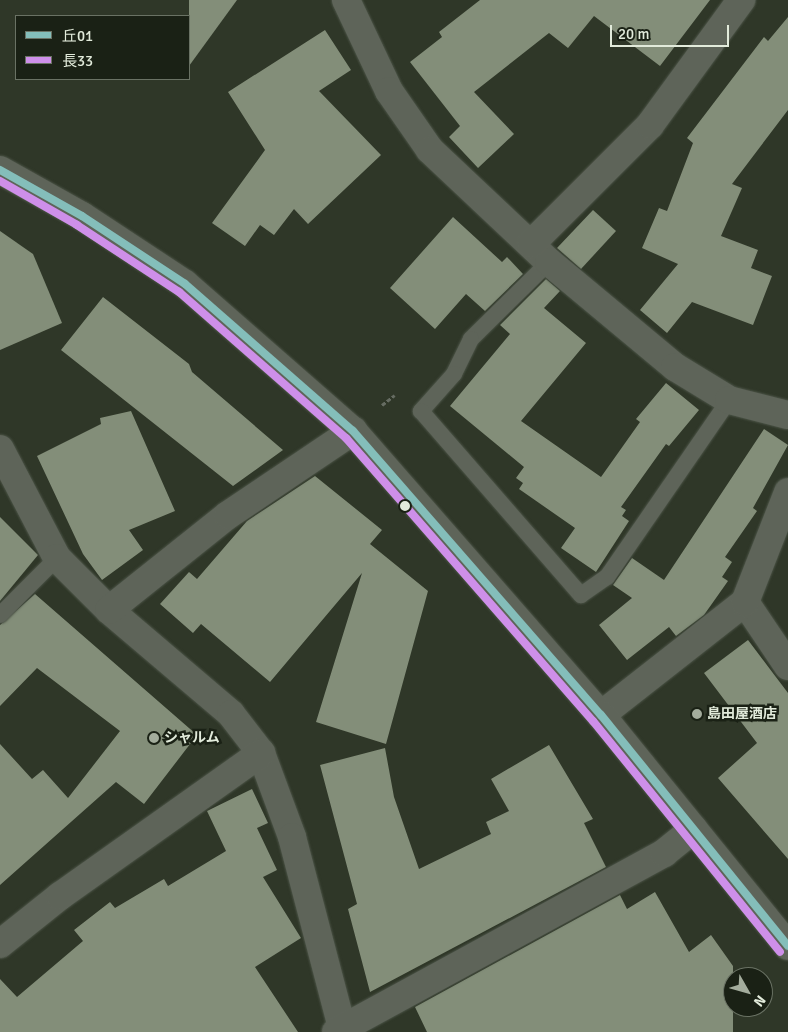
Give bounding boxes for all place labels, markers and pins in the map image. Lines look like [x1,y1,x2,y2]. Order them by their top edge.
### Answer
unlabelled marker [400,501,410,511]
place label: 島田屋酒店 [707,706,777,722]
marker: 島田屋酒店 [691,708,703,720]
place label: シャルム [164,730,220,746]
marker: シャルム [148,732,160,744]

